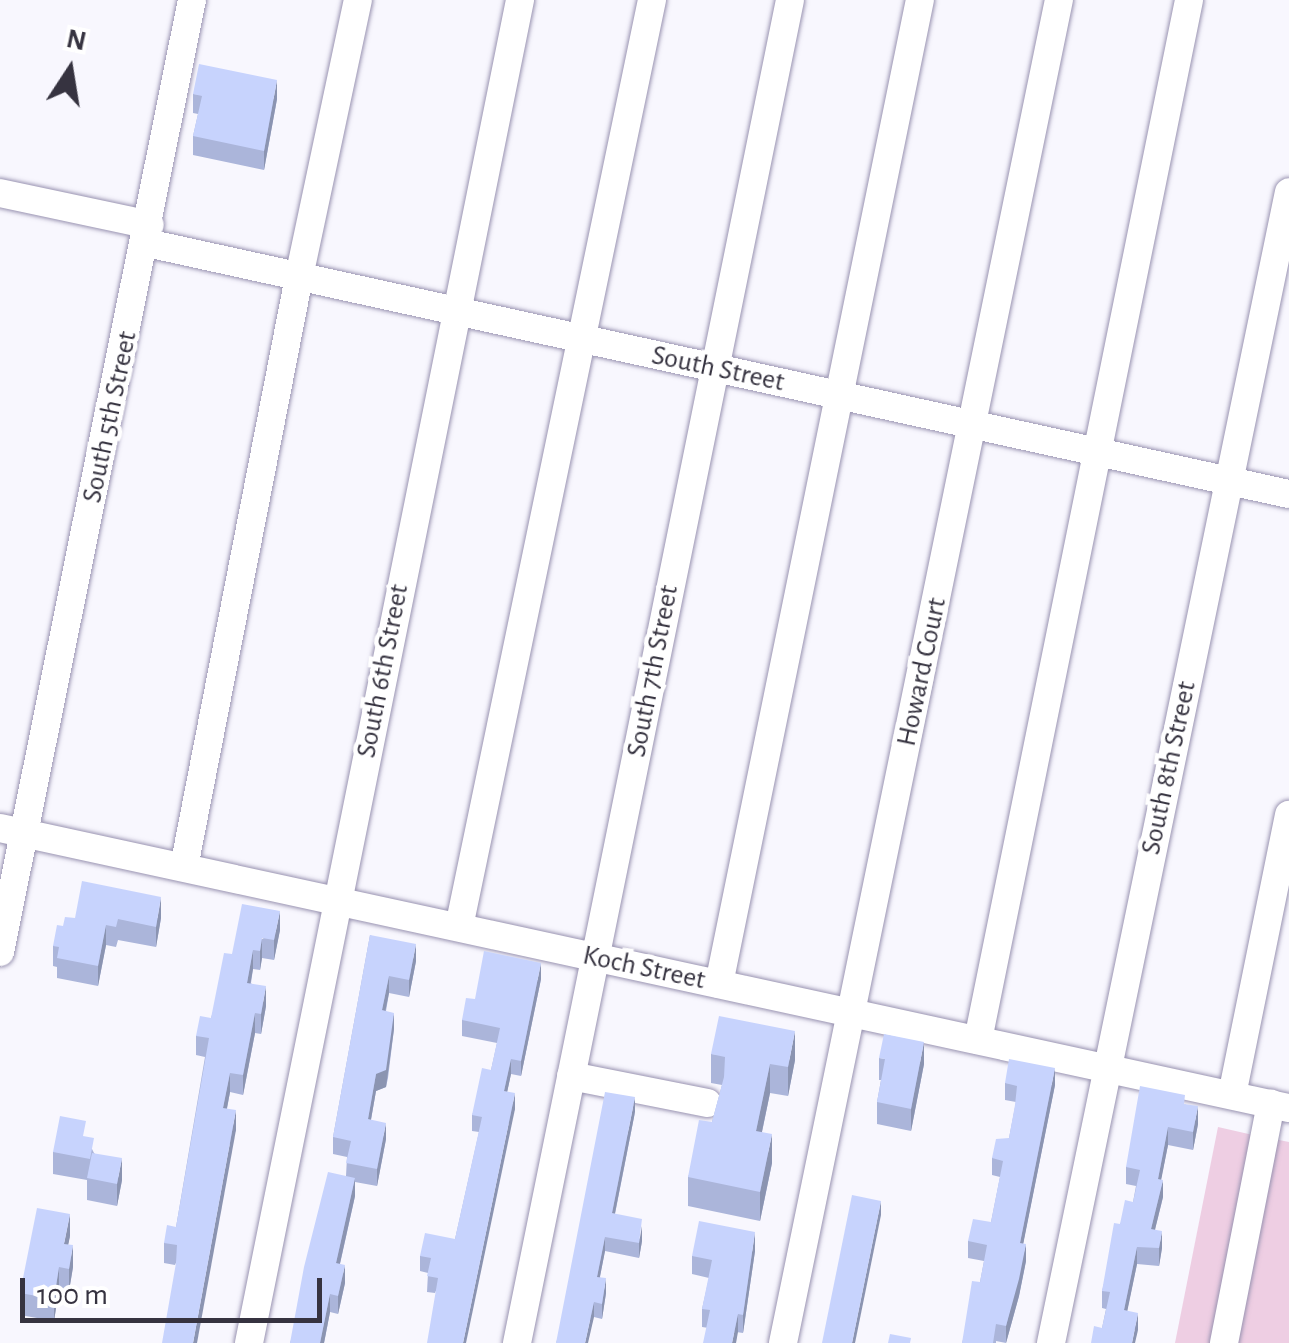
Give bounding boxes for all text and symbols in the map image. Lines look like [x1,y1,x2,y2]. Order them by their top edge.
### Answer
north arrow [20,20,120,120]
text: N [64,25,89,56]
street label: South 5th Street [75,328,145,506]
street label: South Street [649,339,787,399]
street label: South 6th Street [350,581,416,761]
street label: South 7th Street [620,582,686,760]
street label: Howard Court [890,595,954,749]
street label: South 8th Street [1134,678,1204,858]
street label: Koch Street [580,939,708,997]
scale bar [25,1258,328,1320]
text: 100 m [37,1280,108,1310]

